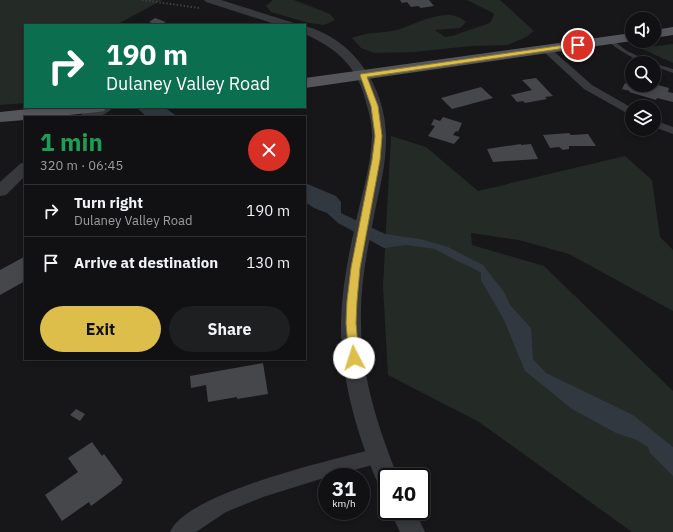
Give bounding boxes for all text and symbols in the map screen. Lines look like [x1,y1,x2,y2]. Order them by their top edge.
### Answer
map controls [625,12,661,136]
button: sound [625,12,661,48]
pin [561,28,595,62]
icon: arrive [567,34,589,56]
text: 190 m [106,36,188,73]
icon: right [40,40,92,92]
button: search [625,56,661,92]
text: Dulaney Valley Road [106,72,270,95]
button: layers [625,100,661,136]
text: 1 min [40,126,103,158]
button: close [248,129,290,171]
text: 320 m · 06:45 [40,157,123,174]
text: Turn right [74,193,143,212]
icon: right [40,200,62,222]
text: 190 m [246,201,290,220]
text: Dulaney Valley Road [74,212,193,229]
icon: arrive [40,252,62,274]
text: Arrive at destination [74,253,218,272]
text: 130 m [246,253,290,272]
button: Exit [40,306,161,352]
button: Share [169,306,290,352]
position arrow [333,337,375,379]
speed limit sign: 40 [378,468,430,520]
text: 31 [332,475,356,502]
text: km/h [332,497,356,510]

